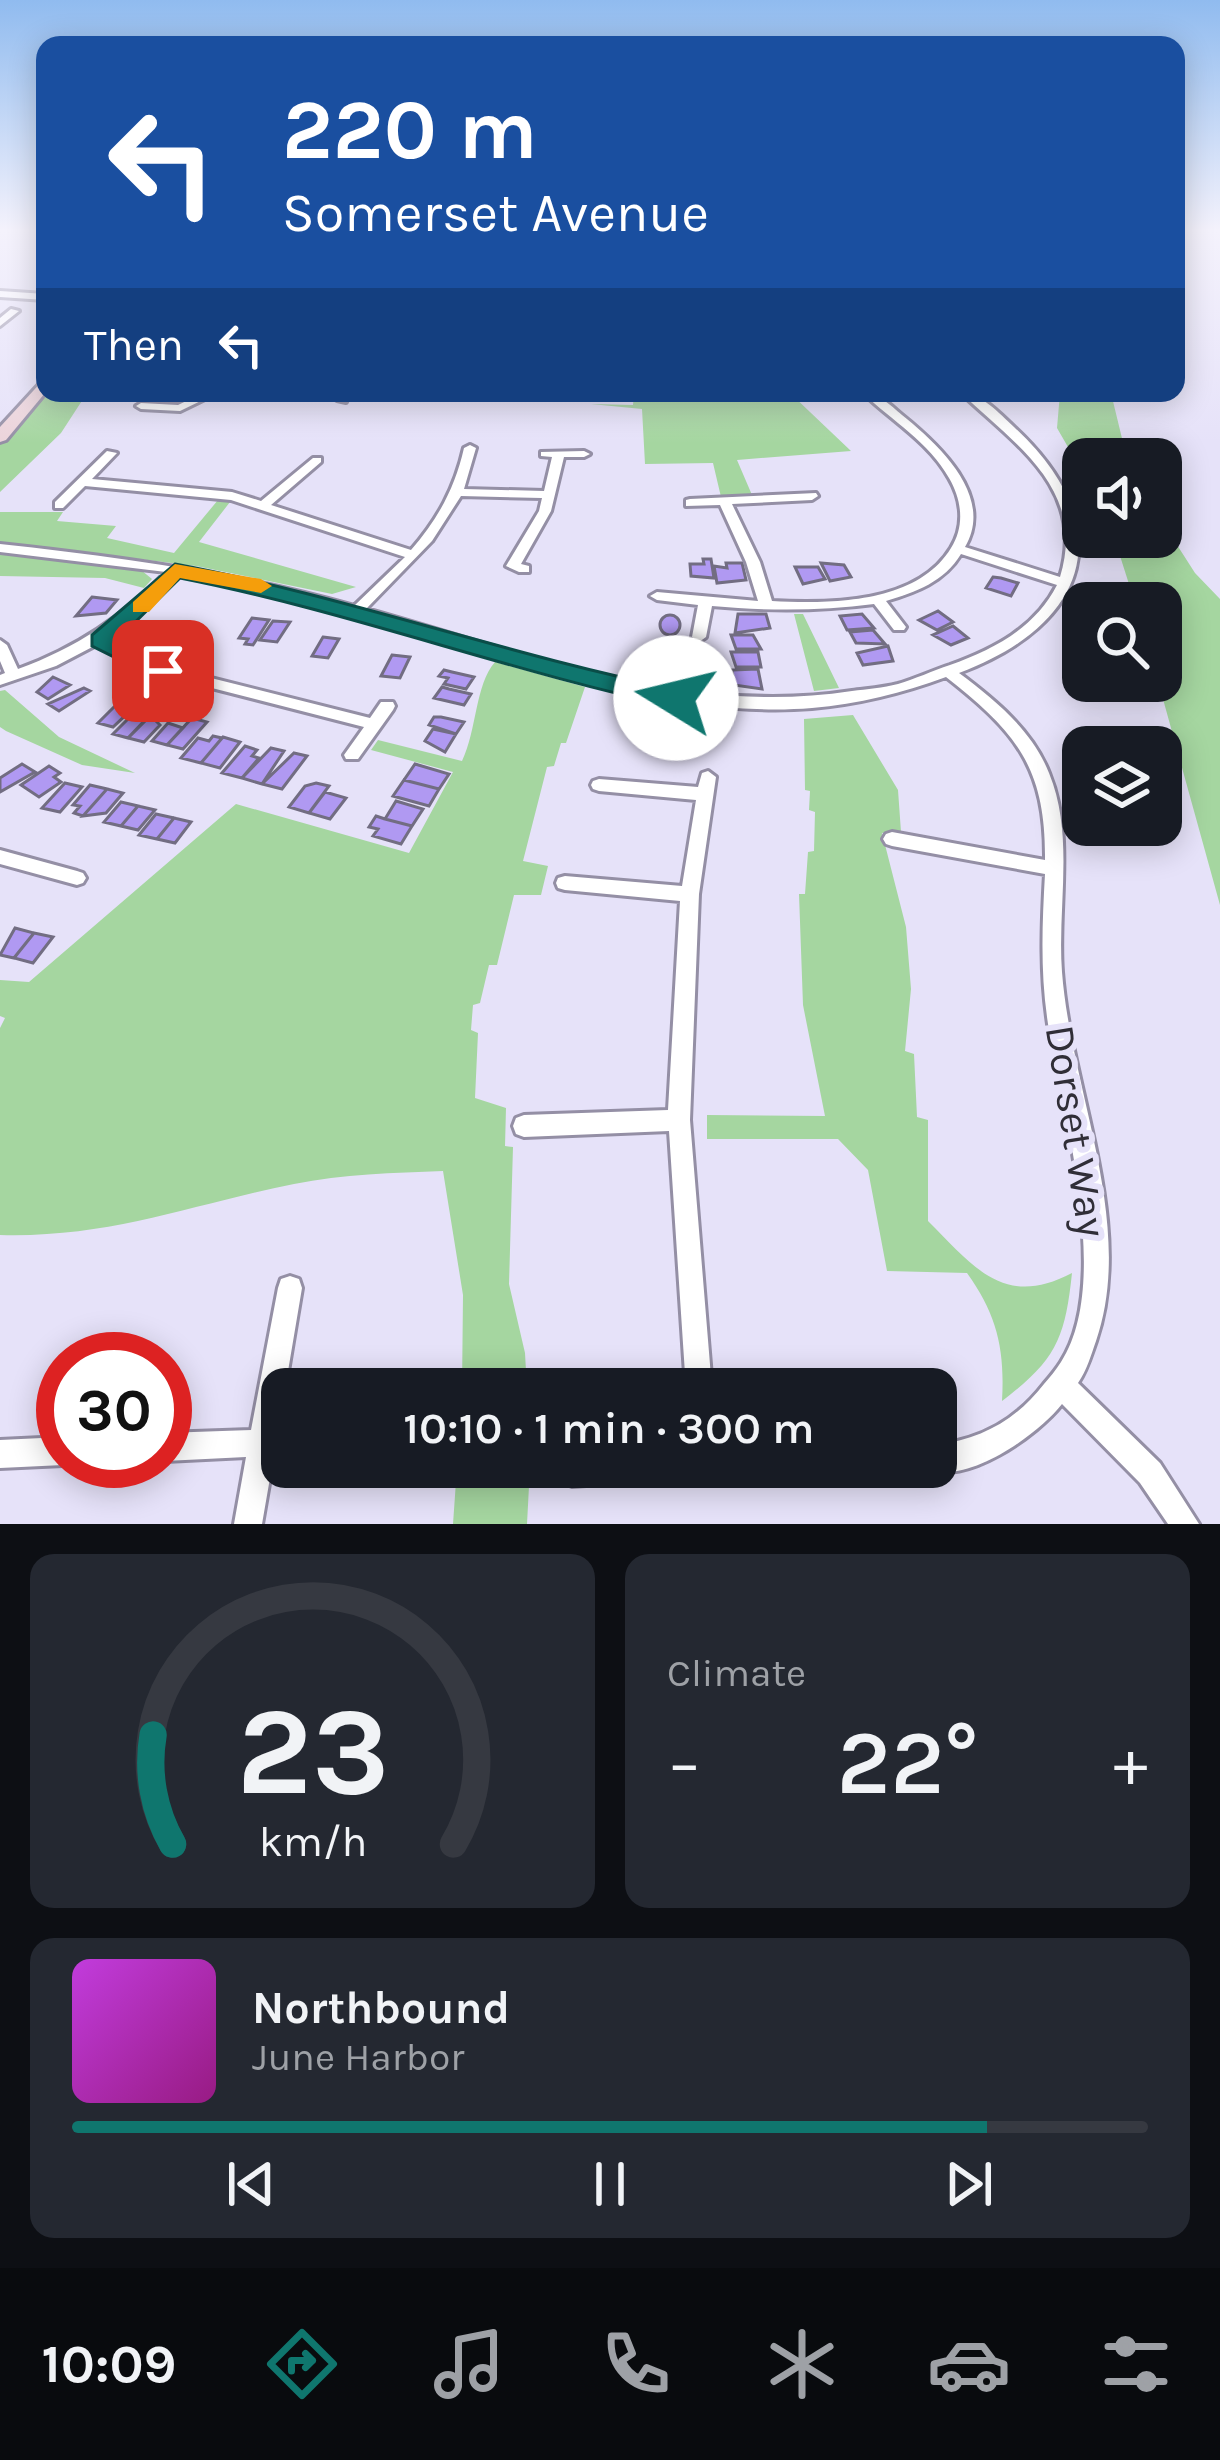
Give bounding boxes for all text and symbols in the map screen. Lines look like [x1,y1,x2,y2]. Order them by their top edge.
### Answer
text: 220 m [282,81,538,179]
icon: left [84,84,240,240]
text: Somerset Avenue [282,181,709,245]
icon: left [208,312,274,378]
text: Then [84,319,184,371]
map controls [1062,438,1182,846]
button: sound [1062,438,1182,558]
button: search [1062,582,1182,702]
pin [112,620,214,722]
position arrow [613,635,739,761]
icon: arrive [130,638,196,704]
button: layers [1062,726,1182,846]
street label: Dorset Way [1035,1021,1117,1241]
speed limit sign: 30 [36,1332,192,1488]
text: 10:10 · 1 min · 300 m [403,1402,815,1454]
text: Climate [667,1650,806,1696]
text: 23 [236,1679,389,1824]
text: 22° [837,1710,978,1816]
text: − [667,1724,702,1802]
text: + [1113,1724,1148,1802]
text: km/h [258,1817,367,1867]
text: Northbound [252,1982,510,2034]
text: June Harbor [252,2034,464,2080]
icon: previous [218,2151,284,2217]
icon: pause [577,2151,643,2217]
icon: next [936,2151,1002,2217]
icon: directions [260,2322,344,2406]
icon: music [427,2322,511,2406]
icon: phone [594,2322,678,2406]
icon: climate [760,2322,844,2406]
icon: car [927,2322,1011,2406]
icon: filters [1094,2322,1178,2406]
text: 10:09 [41,2332,177,2396]

